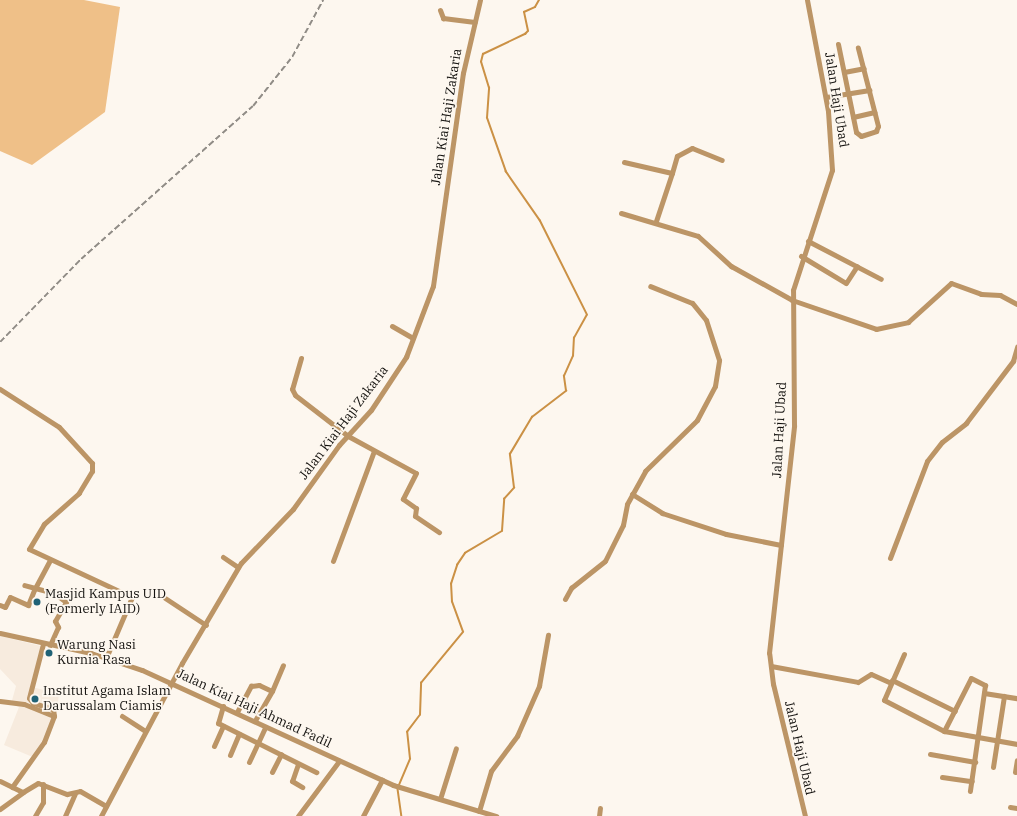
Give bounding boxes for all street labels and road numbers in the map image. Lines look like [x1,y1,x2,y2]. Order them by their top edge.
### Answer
street label: Jalan Kiai Haji Zakaria [428,48,466,186]
street label: Jalan Haji Ubad [821,51,851,149]
street label: Jalan Kiai Haji Zakaria [296,363,392,483]
street label: Jalan Haji Ubad [770,382,790,478]
street label: Jalan Kiai Haji Ahmad Fadil [174,666,334,752]
street label: Jalan Haji Ubad [781,699,817,797]

